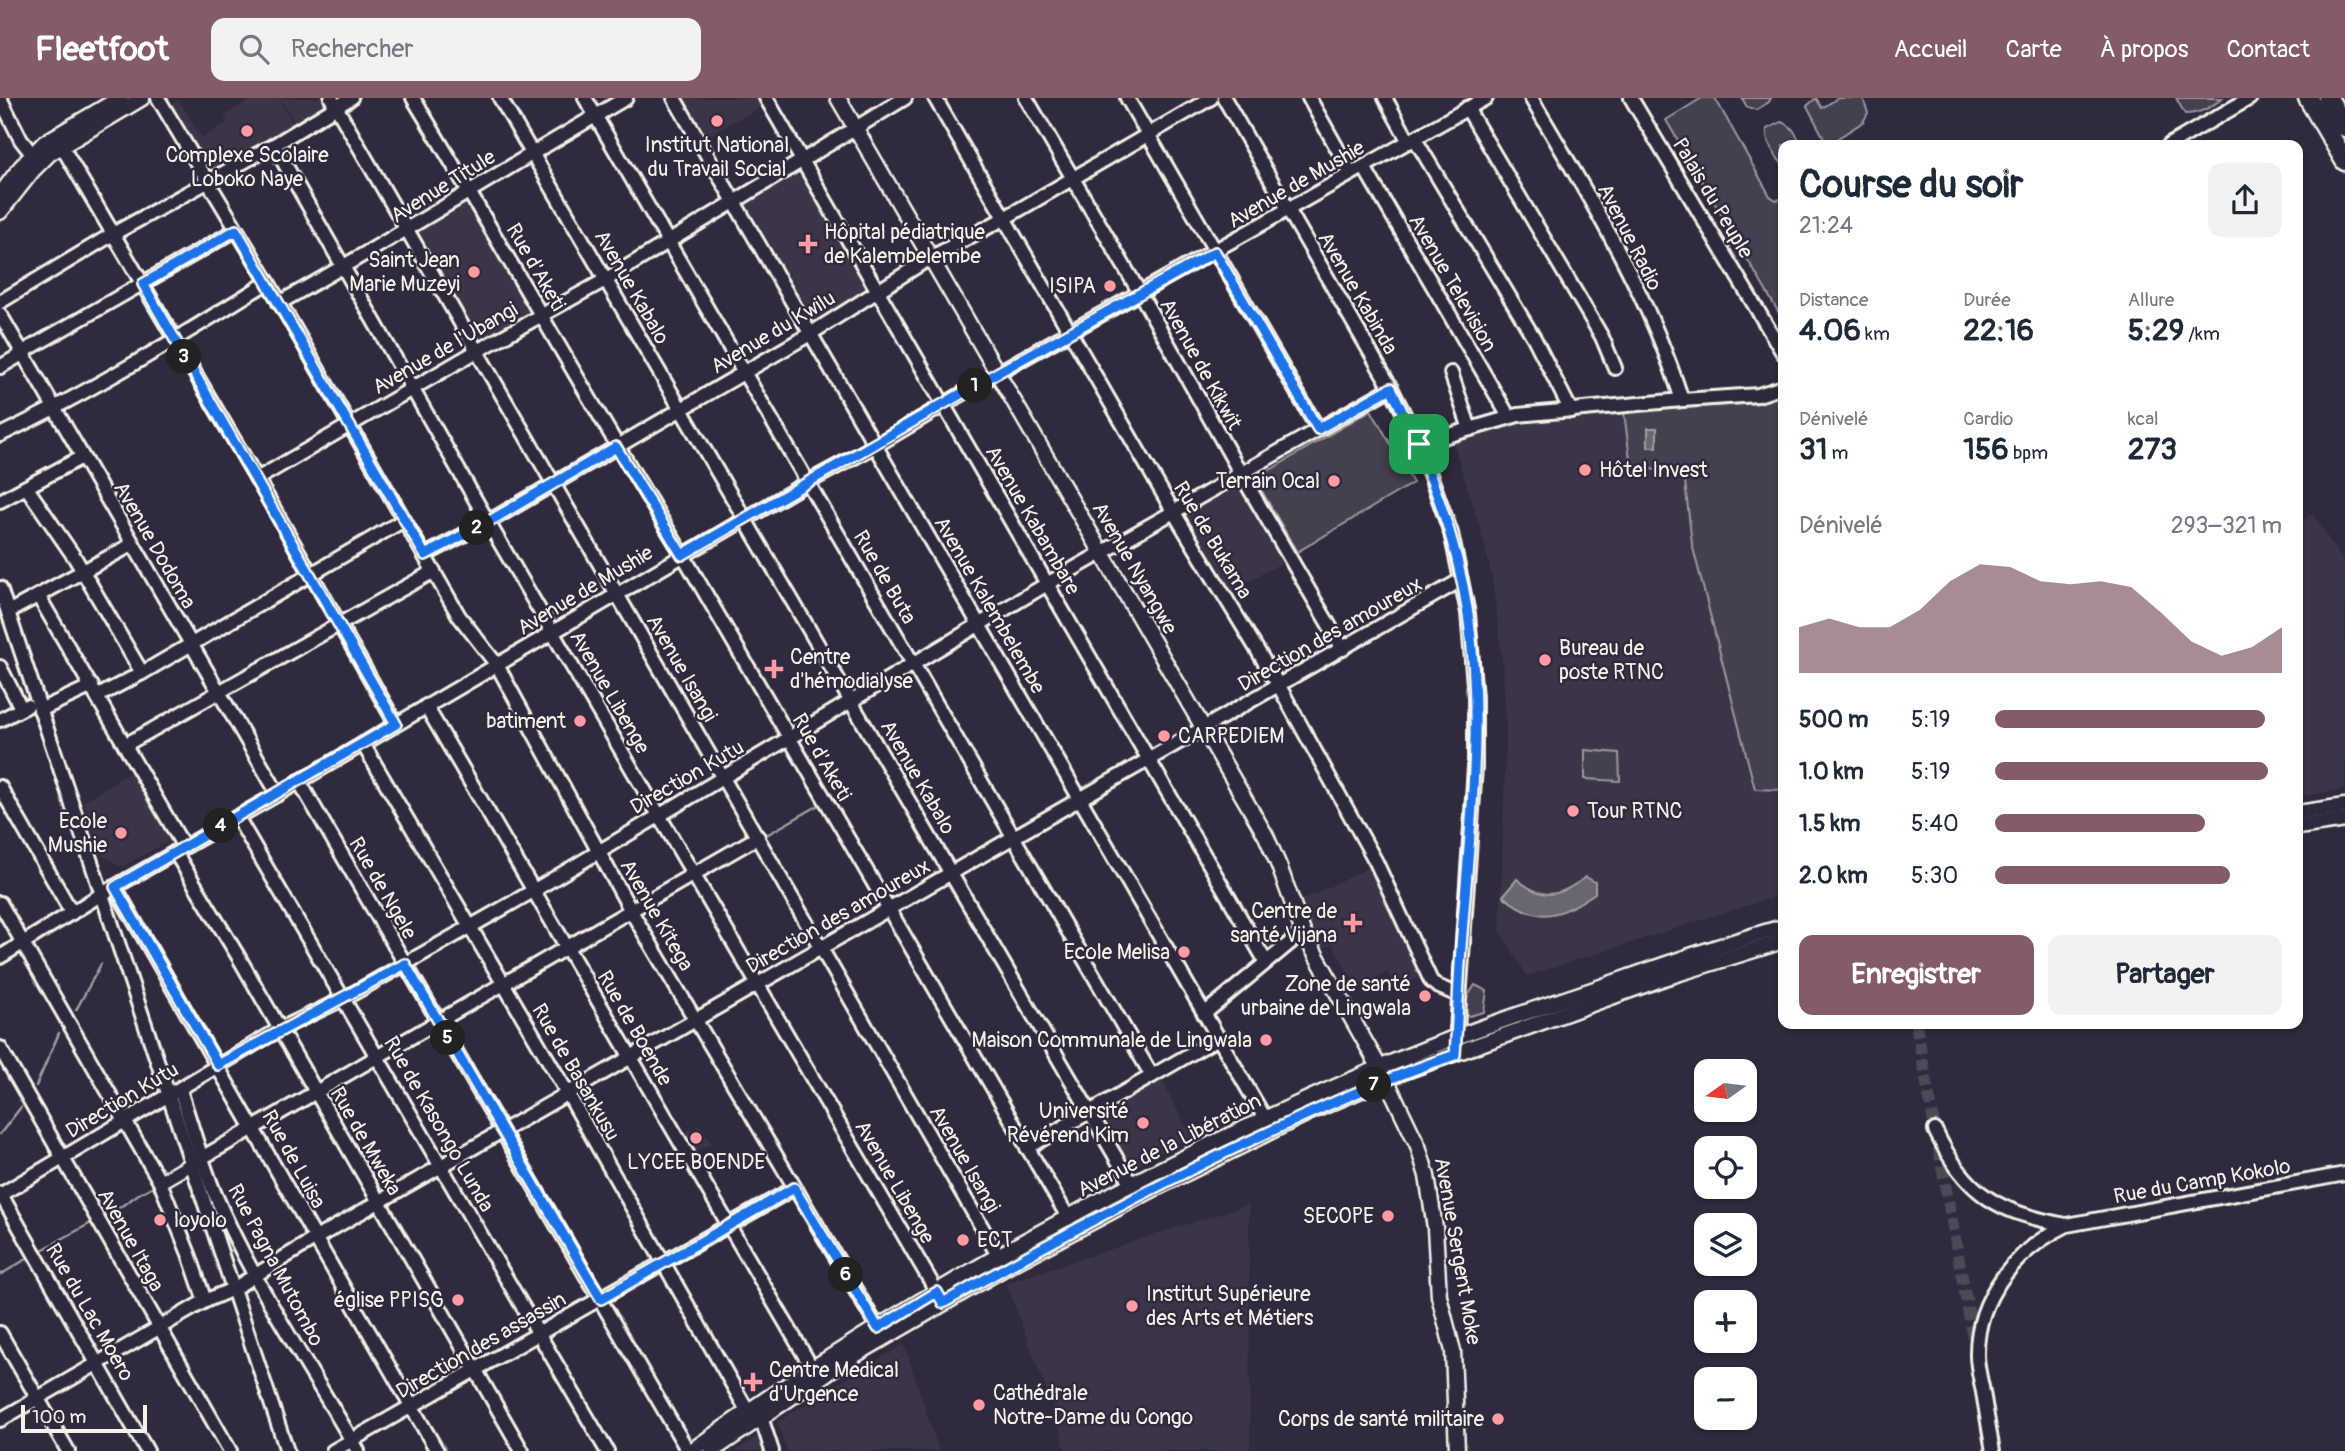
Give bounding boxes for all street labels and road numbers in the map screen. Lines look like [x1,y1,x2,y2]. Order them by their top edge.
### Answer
street label: Palais du Peuple [1666,133,1760,264]
street label: Avenue de Mushie [1223,134,1370,235]
street label: Avenue Titule [386,143,501,229]
street label: Avenue Radio [1591,179,1668,295]
street label: Avenue Television [1402,210,1503,357]
street label: Rue d'Aketi [500,218,572,316]
street label: Avenue Kabalo [588,225,675,349]
street label: Avenue Kabinda [1312,227,1404,359]
street label: Avenue du Kwilu [706,285,841,380]
street label: Avenue de Kikwit [1153,294,1248,435]
street label: Avenue de l'Ubangi [368,296,523,401]
street label: Avenue Kabambare [979,441,1087,600]
street label: Avenue Dodoma [107,477,202,614]
street label: Rue de Bukama [1167,477,1258,604]
street label: Avenue Nyangwe [1086,497,1184,640]
street label: Avenue Kalembelembe [928,512,1052,699]
street label: Rue de Buta [847,526,922,629]
street label: Avenue de Mushie [512,539,659,642]
street label: Direction des amoureux [1233,571,1427,698]
street label: Avenue Isangi [640,610,723,727]
street label: Avenue Libenge [563,626,656,759]
street label: Rue d'Aketi [786,708,858,806]
street label: Avenue Kabalo [874,715,961,839]
street label: Direction Kutu [626,734,749,821]
street label: Rue de Ngele [342,832,423,945]
street label: Direction des amoureux [741,853,935,980]
street label: Avenue Kitega [614,855,699,976]
street label: Rue de Boende [591,966,679,1091]
street label: Rue de Basankusu [525,999,626,1146]
street label: Rue de Kasongo Lunda [377,1032,500,1217]
street label: Direction Kutu [61,1056,184,1145]
street label: Rue de Mweka [324,1082,408,1200]
street label: Avenue de la Libération [1073,1087,1266,1203]
street label: Avenue Isangi [923,1101,1006,1218]
street label: Rue de Luisa [255,1105,332,1213]
street label: Avenue Libenge [848,1116,941,1249]
street label: Rue du Camp Kokolo [2112,1153,2293,1210]
street label: Avenue Sergent Moke [1428,1155,1487,1348]
street label: Rue Pagna Mutombo [221,1179,330,1351]
street label: Avenue Itaga [91,1184,170,1296]
street label: Rue du Lac Moero [39,1238,140,1386]
street label: Direction des assassin [391,1286,571,1405]

